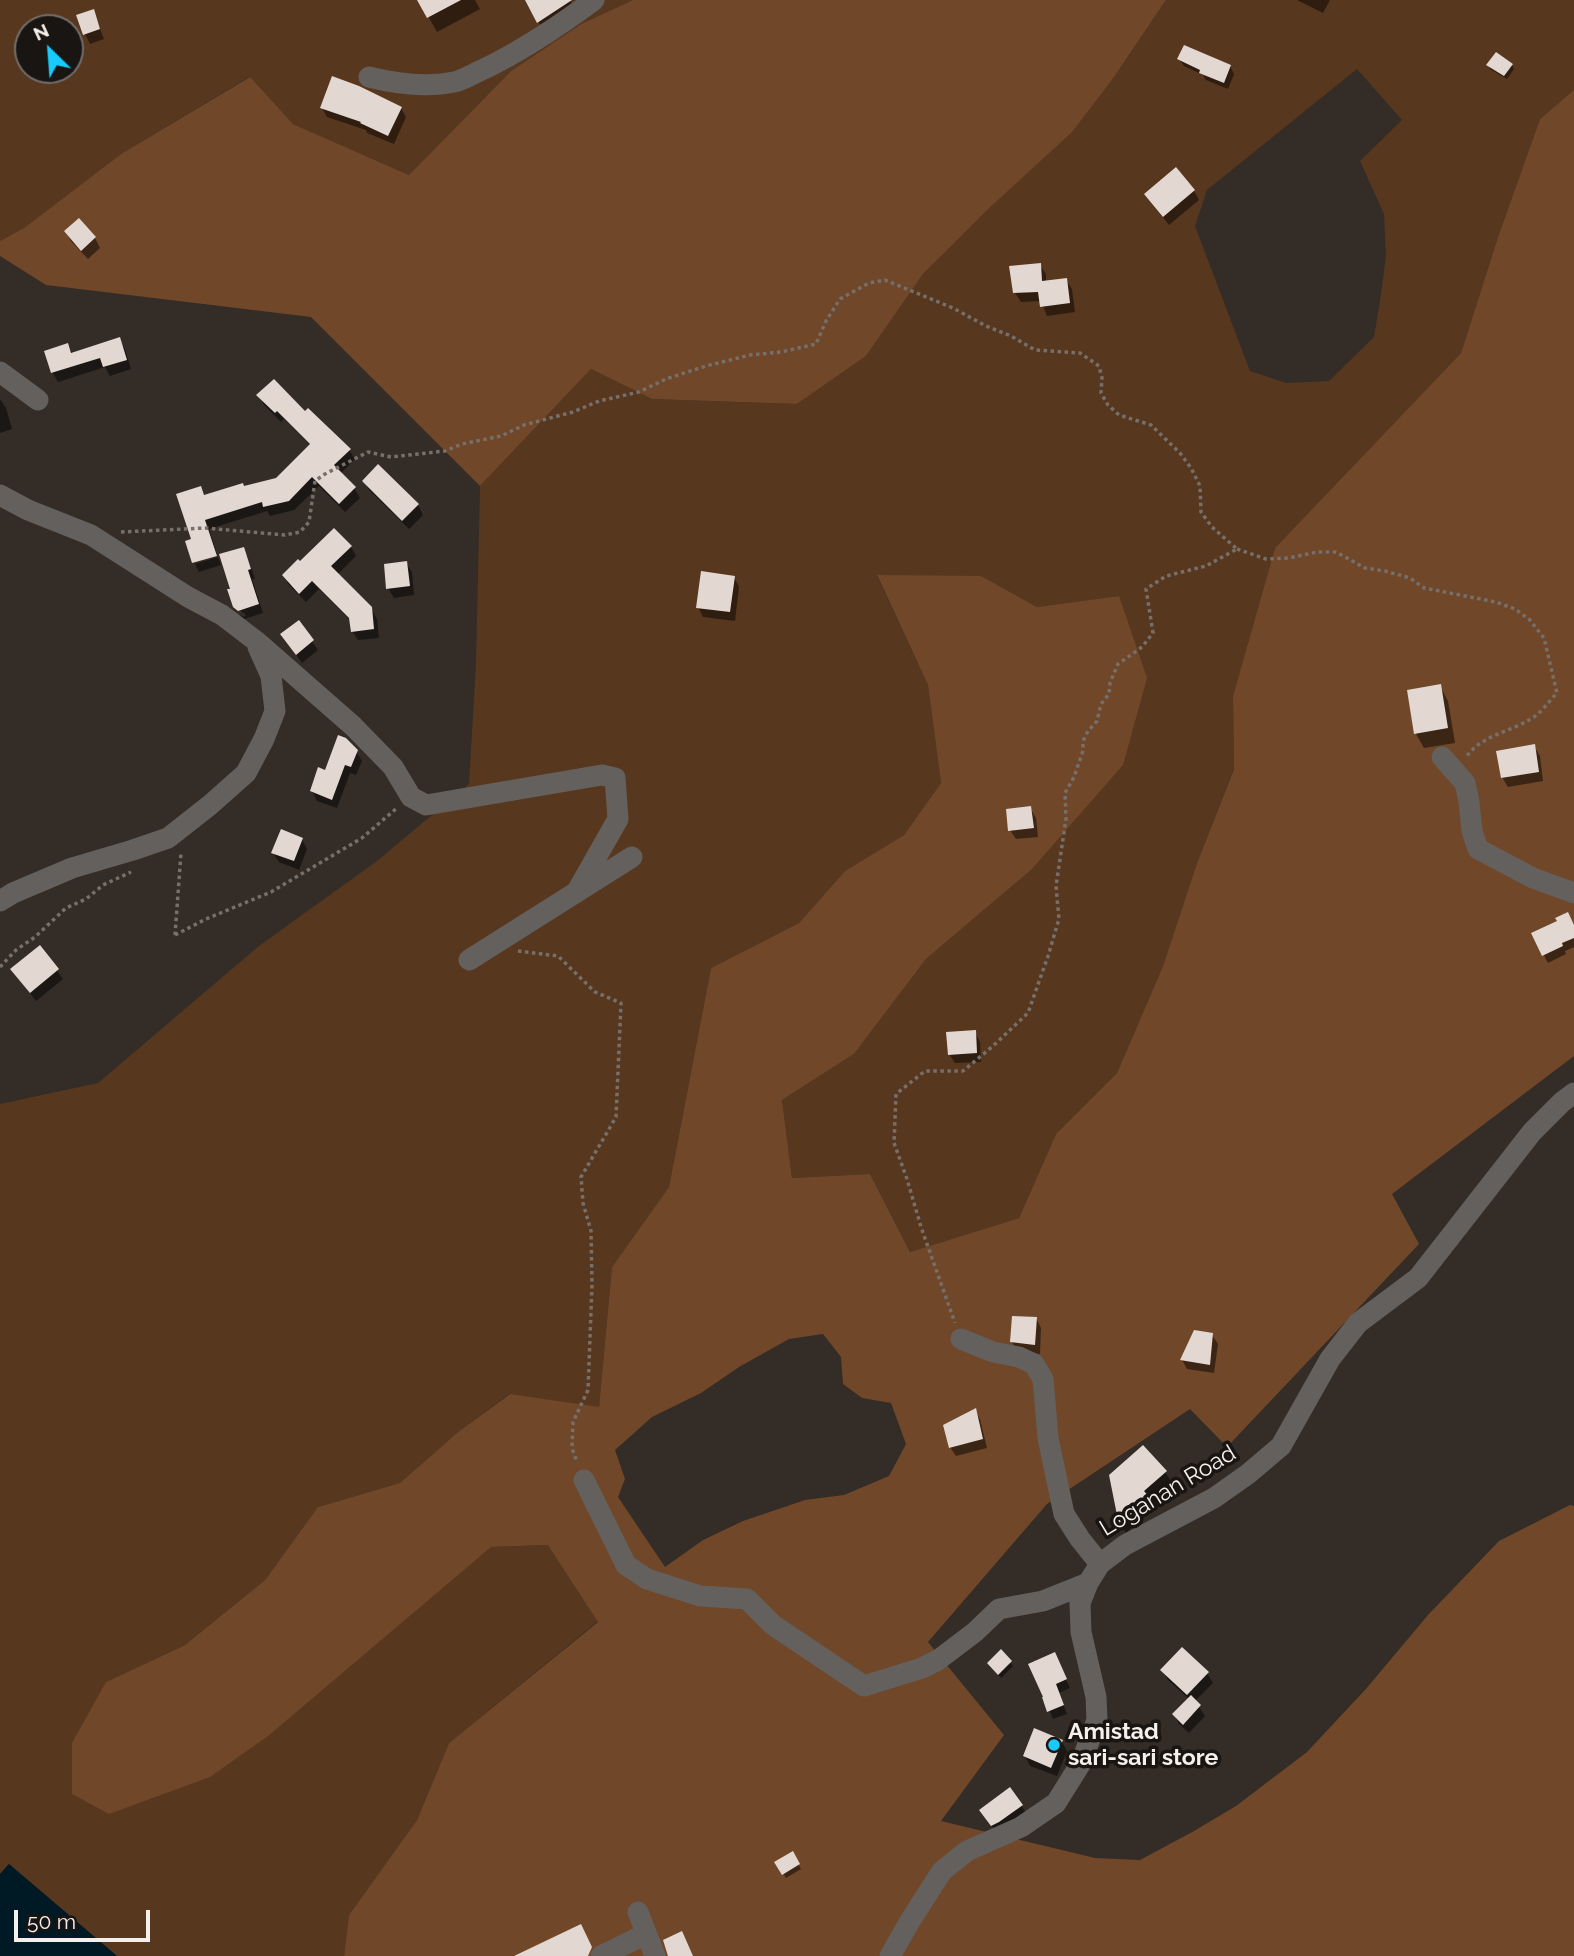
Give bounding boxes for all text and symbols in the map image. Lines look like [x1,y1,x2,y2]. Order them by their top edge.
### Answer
north arrow [14,14,84,84]
text: N [30,19,52,45]
street label: Loganan Road [1095,1440,1241,1542]
place label: Amistad sari-sari store [1068,1718,1218,1772]
marker: Amistad sari-sari store [1046,1737,1062,1753]
scale bar [18,1896,154,1940]
text: 50 m [27,1909,76,1934]

